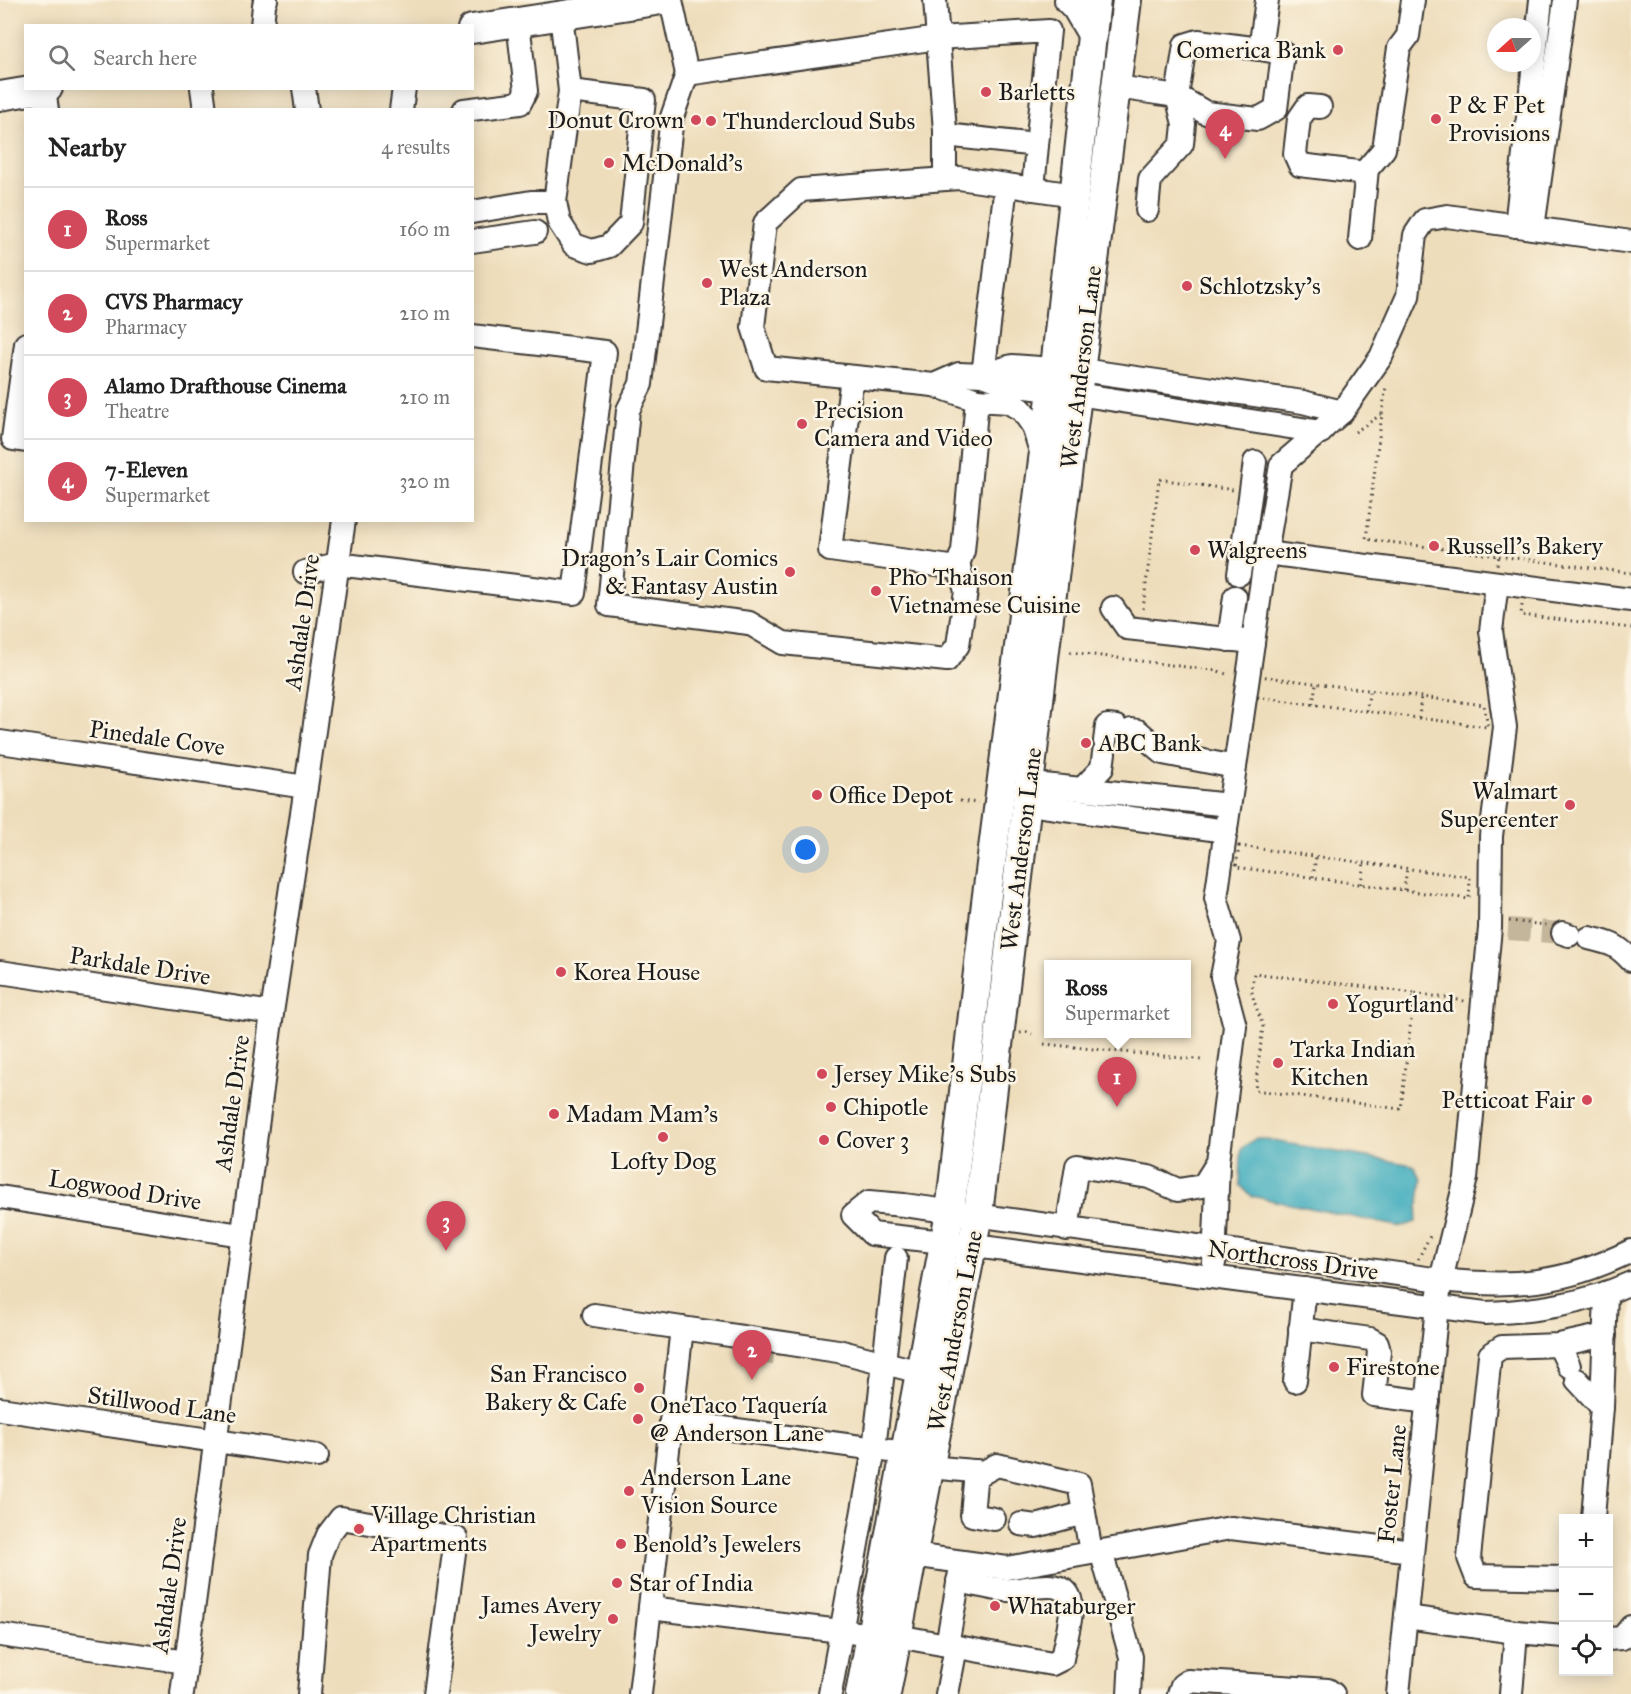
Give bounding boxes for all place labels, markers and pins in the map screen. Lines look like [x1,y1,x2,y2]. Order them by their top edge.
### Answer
place label: Comerica Bank [1176,35,1327,65]
marker: Comerica Bank [1331,43,1345,57]
place label: Barletts [998,77,1075,107]
marker: Barletts [979,85,993,99]
place label: P & F Pet Provisions [1448,90,1550,148]
place label: Donut Crown [547,105,684,135]
place label: Thundercloud Subs [723,106,915,136]
pin: 4 [1206,110,1244,159]
marker: P & F Pet Provisions [1429,112,1443,126]
marker: Donut Crown [689,113,703,127]
marker: Thundercloud Subs [704,114,718,128]
place label: McDonald's [621,148,743,178]
marker: McDonald's [602,156,616,170]
place label: West Anderson Plaza [719,254,867,312]
place label: Schlotzsky's [1199,271,1321,301]
marker: West Anderson Plaza [700,276,714,290]
marker: Schlotzsky's [1180,279,1194,293]
place label: Precision Camera and Video [814,395,993,453]
marker: Precision Camera and Video [795,417,809,431]
place label: Russell's Bakery [1446,531,1604,561]
place label: Walgreens [1207,535,1307,565]
marker: Russell's Bakery [1427,539,1441,553]
place label: Dragon's Lair Comics & Fantasy Austin [561,543,778,601]
marker: Walgreens [1188,543,1202,557]
place label: Pho Thaison Vietnamese Cuisine [887,562,1081,620]
marker: Dragon's Lair Comics & Fantasy Austin [783,565,797,579]
marker: Pho Thaison Vietnamese Cuisine [869,584,883,598]
place label: ABC Bank [1097,728,1203,758]
marker: ABC Bank [1079,736,1093,750]
place label: Walmart Supercenter [1440,776,1559,834]
place label: Office Depot [829,780,954,810]
marker: Office Depot [810,788,824,802]
marker: Walmart Supercenter [1563,798,1577,812]
place label: Korea House [573,957,700,987]
marker: Korea House [554,965,568,979]
place label: Yogurtland [1345,989,1454,1019]
marker: Yogurtland [1326,997,1340,1011]
place label: Tarka Indian Kitchen [1290,1034,1415,1092]
marker: Tarka Indian Kitchen [1271,1056,1285,1070]
pin: 1 [1098,1058,1136,1107]
place label: Jersey Mike's Subs [831,1059,1016,1089]
marker: Jersey Mike's Subs [815,1067,829,1081]
place label: Petticoat Fair [1441,1085,1575,1115]
place label: Chipotle [843,1092,929,1122]
marker: Petticoat Fair [1580,1093,1594,1107]
place label: Madam Mam's [566,1099,718,1129]
marker: Chipotle [824,1100,838,1114]
marker: Madam Mam's [547,1107,561,1121]
place label: Cover 3 [836,1125,909,1155]
marker: Lofty Dog [656,1130,670,1144]
marker: Cover 3 [817,1133,831,1147]
place label: Lofty Dog [610,1146,716,1176]
pin: 3 [426,1202,466,1251]
pin: 2 [732,1330,771,1380]
place label: Firestone [1346,1352,1440,1382]
place label: San Francisco Bakery & Cafe [485,1359,627,1417]
marker: Firestone [1327,1360,1341,1374]
marker: San Francisco Bakery & Cafe [632,1381,646,1395]
place label: OneTaco Taquería @ Anderson Lane [650,1390,828,1448]
marker: OneTaco Taquería @ Anderson Lane [631,1412,645,1426]
place label: Anderson Lane Vision Source [640,1462,791,1520]
marker: Anderson Lane Vision Source [622,1484,636,1498]
place label: Village Christian Apartments [370,1500,536,1558]
marker: Village Christian Apartments [352,1522,366,1536]
place label: Benold's Jewelers [633,1529,801,1559]
marker: Benold's Jewelers [614,1537,628,1551]
place label: Star of India [629,1568,754,1598]
marker: Star of India [610,1576,624,1590]
place label: James Avery Jewelry [478,1590,602,1648]
place label: Whataburger [1007,1591,1136,1621]
marker: Whataburger [988,1599,1002,1613]
marker: James Avery Jewelry [606,1612,620,1626]

